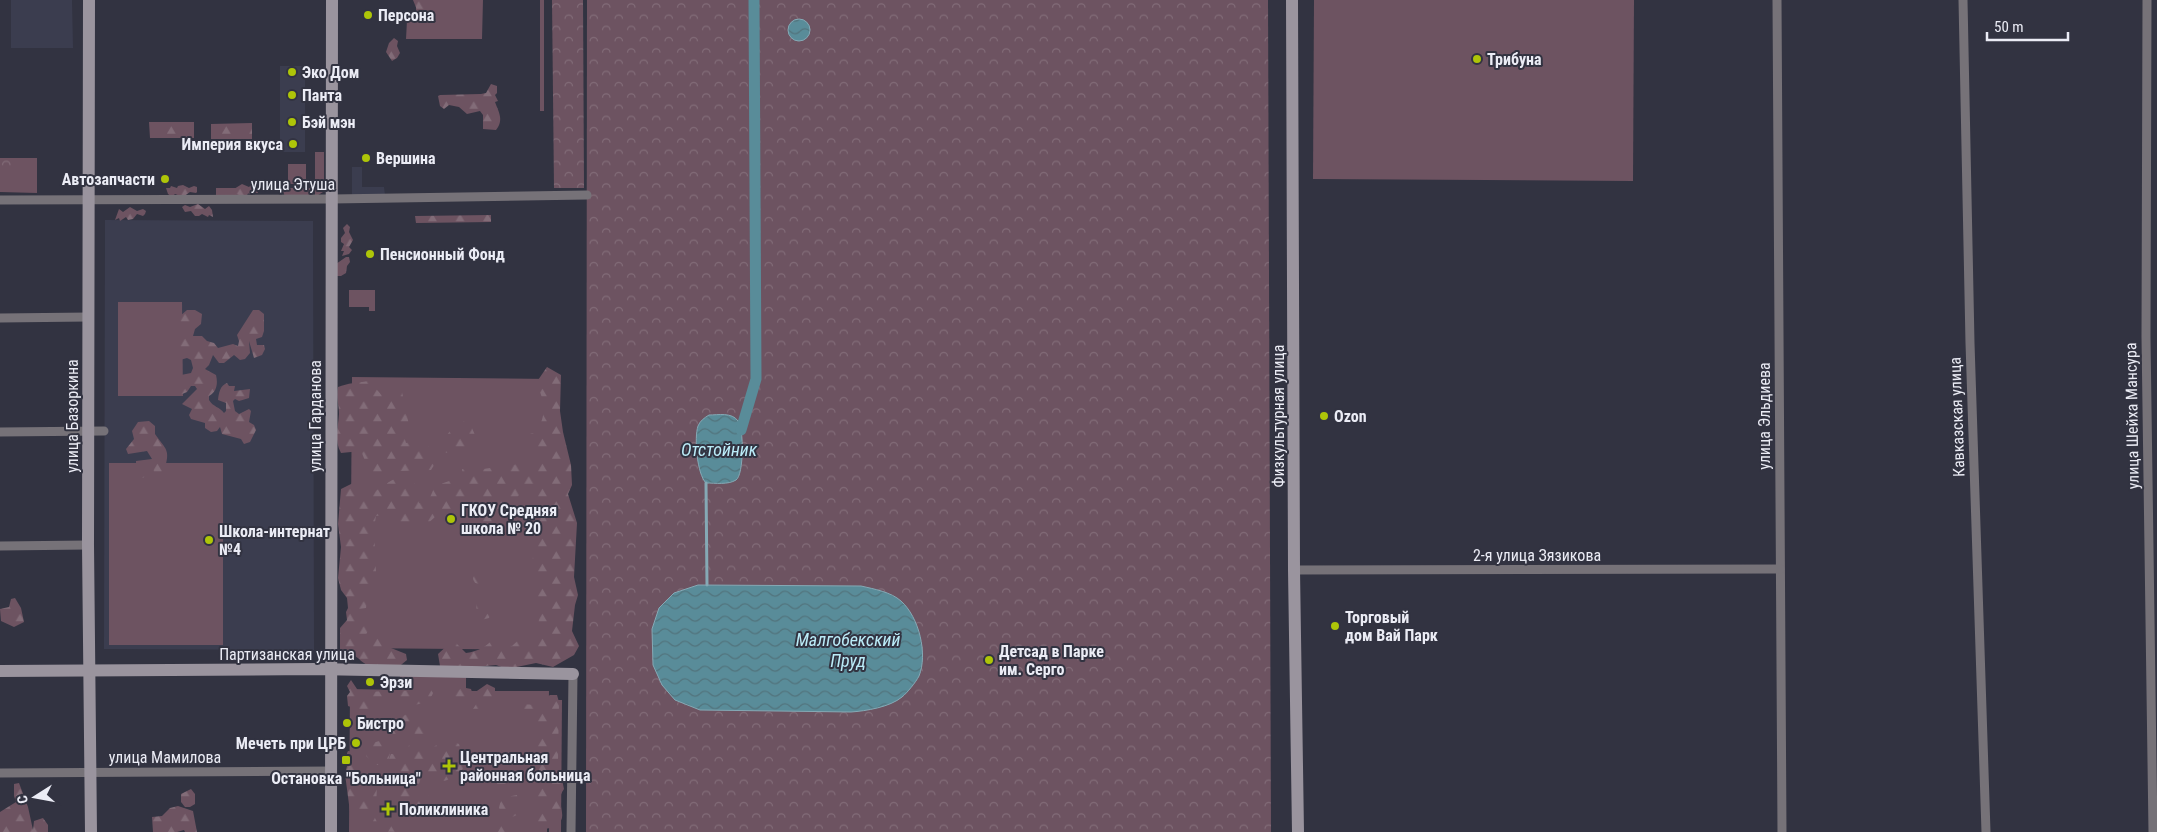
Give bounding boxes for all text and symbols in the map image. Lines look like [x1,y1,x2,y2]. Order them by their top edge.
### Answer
place label: Персона [378,6,435,25]
marker: Персона [362,9,374,21]
scale bar [1987,10,2068,42]
text: 50 m [1994,18,2024,36]
place label: Трибуна [1487,50,1542,69]
marker: Трибуна [1471,53,1483,65]
place label: Эко Дом [302,63,359,82]
marker: Эко Дом [286,66,298,78]
place label: Панта [302,86,342,105]
marker: Панта [286,89,298,101]
place label: Бэй мэн [302,113,356,132]
marker: Бэй мэн [286,116,298,128]
place label: Империя вкуса [182,135,283,154]
marker: Империя вкуса [287,138,299,150]
place label: Вершина [376,149,436,168]
marker: Вершина [360,152,372,164]
place label: Автозапчасти [62,170,155,189]
marker: Автозапчасти [159,173,171,185]
street label: улица Этуша [251,175,335,194]
place label: Пенсионный Фонд [380,245,505,264]
marker: Пенсионный Фонд [364,248,376,260]
street label: улица Шейха Мансура [2121,342,2143,490]
street label: Физкультурная улица [1269,345,1288,487]
street label: Кавказская улица [1945,357,1969,477]
street label: улица Базоркина [63,359,82,473]
street label: улица Гарданова [306,360,325,472]
street label: улица Эльдиева [1755,362,1774,470]
place label: Ozon [1334,407,1367,426]
marker: Ozon [1318,410,1330,422]
water label: Отстойник [681,439,758,460]
place label: ГКОУ Средняя школа № 20 [461,501,557,538]
marker: ГКОУ Средняя школа № 20 [445,513,457,525]
place label: Школа-интернат №4 [219,522,330,559]
marker: Школа-интернат №4 [203,534,215,546]
street label: 2-я улица Зязикова [1473,546,1601,565]
place label: Торговый дом Вай Парк [1345,608,1438,645]
marker: Торговый дом Вай Парк [1329,620,1341,632]
water label: Малгобекский Пруд [796,629,900,671]
place label: Детсад в Парке им. Серго [999,642,1104,679]
street label: Партизанская улица [219,645,355,664]
marker: Детсад в Парке им. Серго [983,654,995,666]
place label: Эрзи [380,673,412,692]
marker: Эрзи [364,676,376,688]
place label: Бистро [357,714,404,733]
marker: Бистро [341,717,353,729]
place label: Мечеть при ЦРБ [236,734,346,753]
marker: Мечеть при ЦРБ [350,737,362,749]
street label: улица Мамилова [109,748,221,767]
place label: Центральная районная больница [460,748,591,785]
marker: Остановка "Больница" [340,754,352,766]
marker: Центральная районная больница [442,759,456,773]
place label: Остановка "Больница" [271,769,421,788]
north arrow [10,772,60,822]
text: С [14,794,31,805]
place label: Поликлиника [399,800,489,819]
marker: Поликлиника [381,802,395,816]

